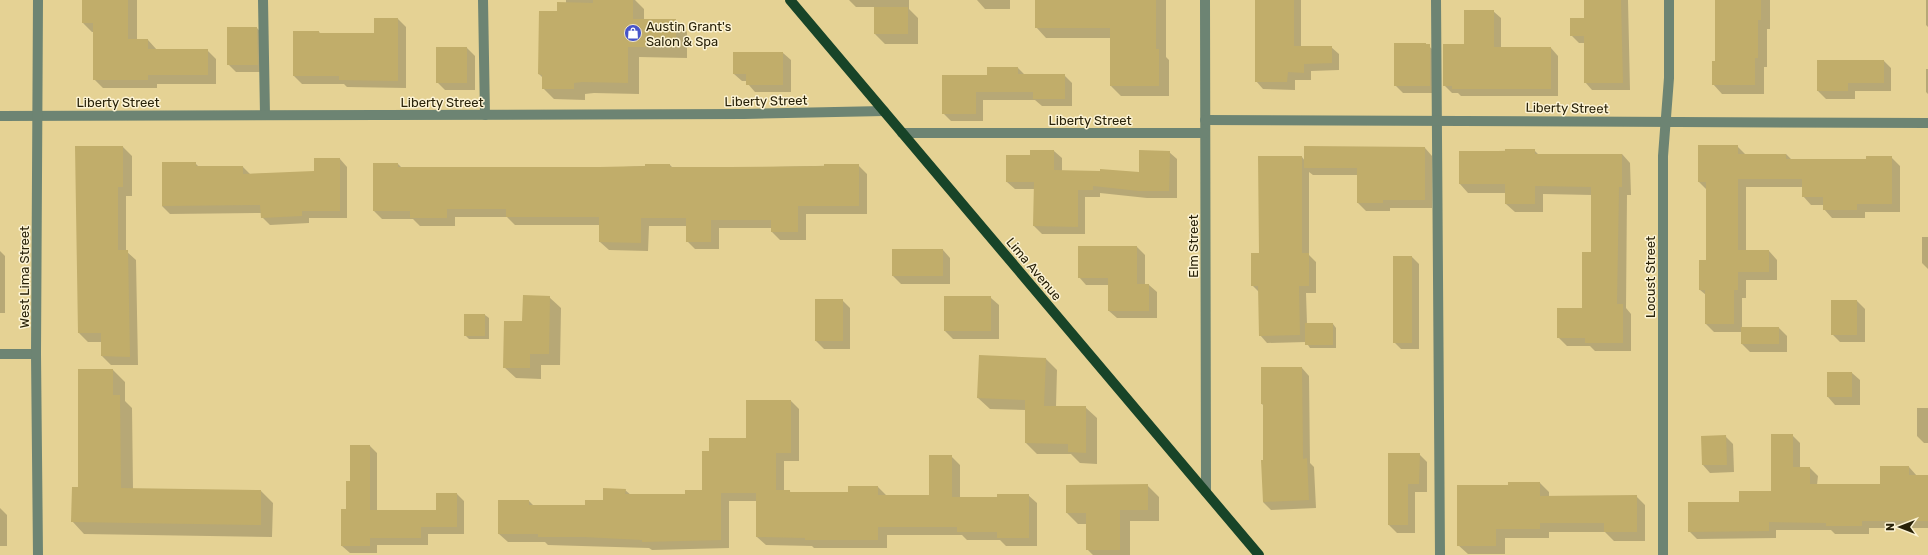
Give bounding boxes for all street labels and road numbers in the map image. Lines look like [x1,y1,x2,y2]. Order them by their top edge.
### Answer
street label: Liberty Street [724,93,808,109]
street label: Liberty Street [76,95,160,110]
street label: Liberty Street [400,95,484,110]
street label: Liberty Street [1525,100,1609,116]
street label: Liberty Street [1048,113,1132,128]
street label: Elm Street [1186,214,1201,278]
street label: West Lima Street [17,226,32,328]
street label: Lima Avenue [1003,234,1065,304]
street label: Locust Street [1643,236,1658,318]

